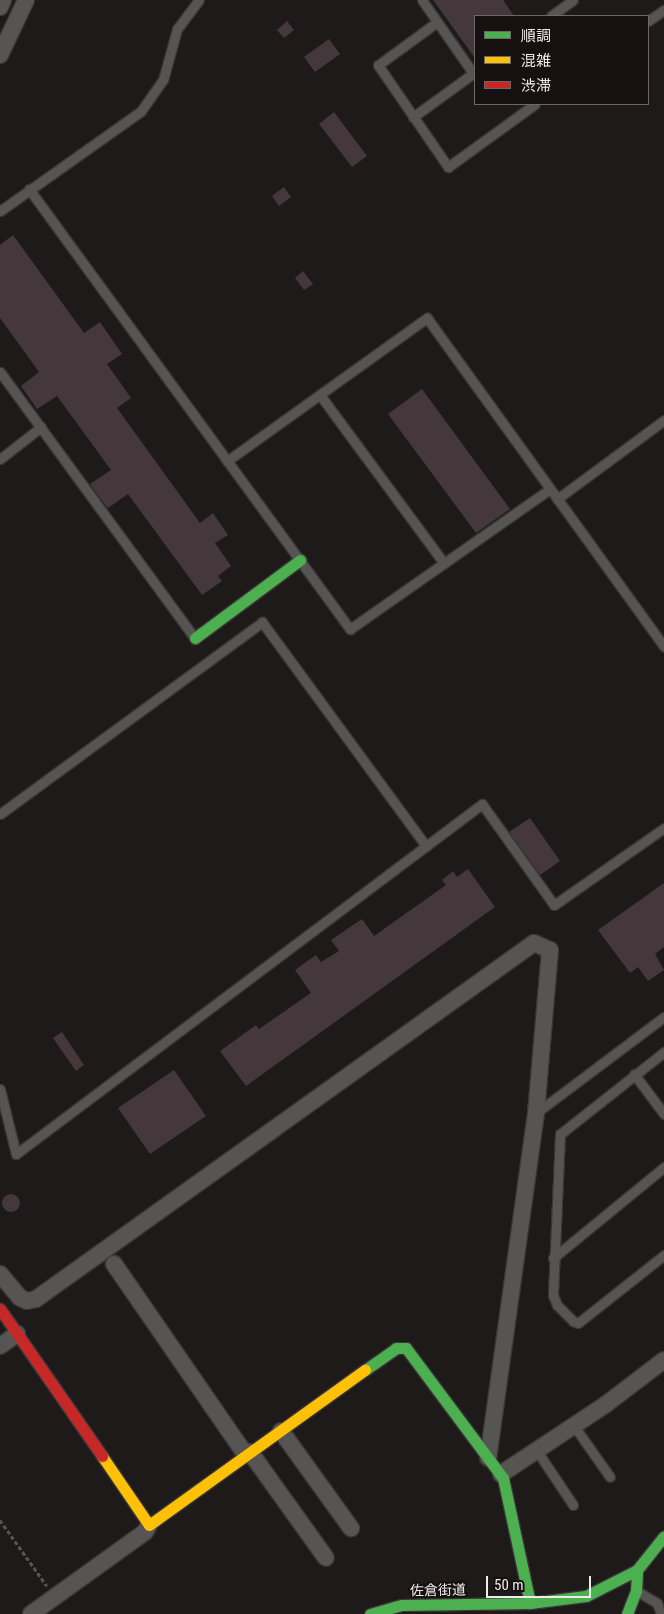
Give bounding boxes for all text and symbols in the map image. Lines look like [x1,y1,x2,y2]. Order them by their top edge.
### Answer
legend [474,15,649,105]
text: 順調 [521,27,551,45]
text: 混雑 [521,52,551,70]
text: 渋滞 [521,77,551,95]
scale bar [489,1566,594,1598]
text: 50 m [494,1576,524,1594]
street label: 佐倉街道 [410,1581,466,1599]

